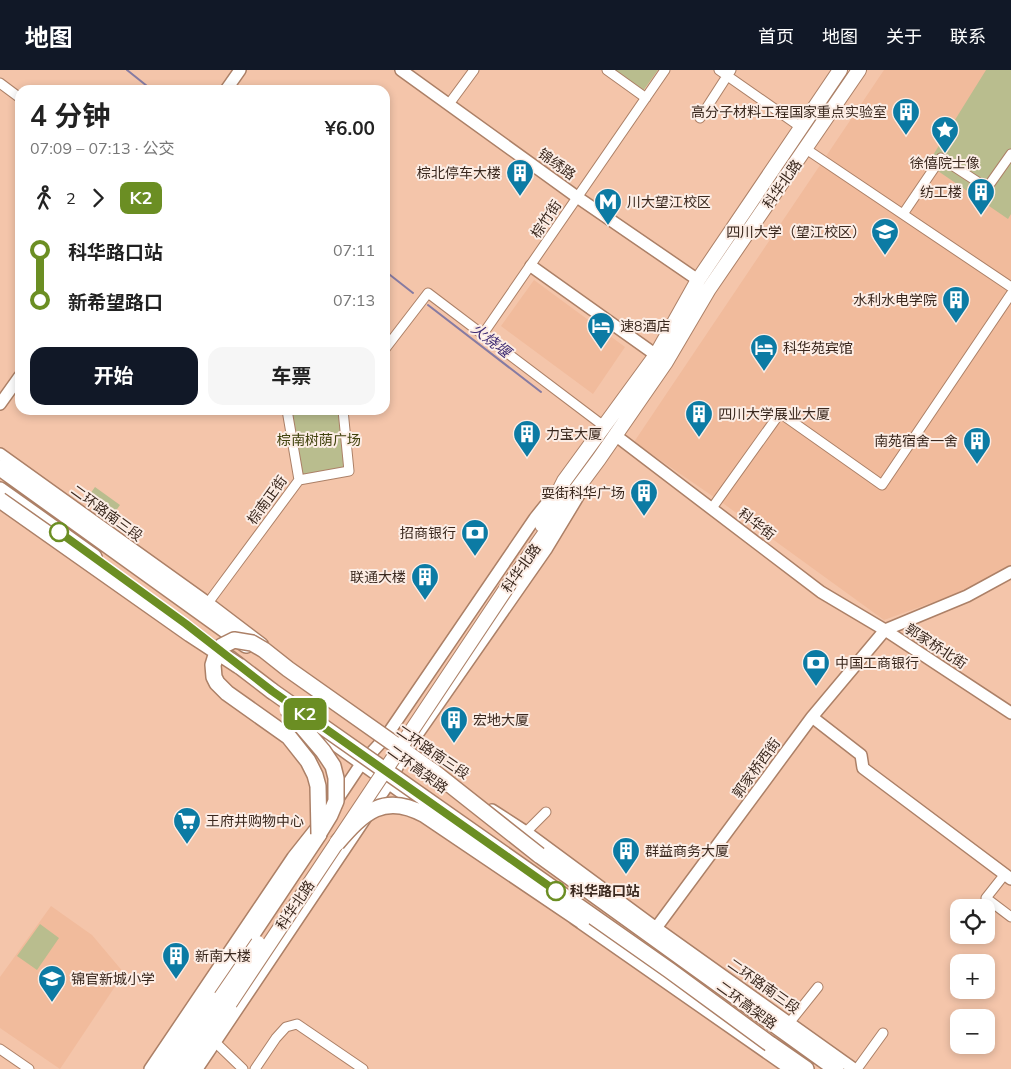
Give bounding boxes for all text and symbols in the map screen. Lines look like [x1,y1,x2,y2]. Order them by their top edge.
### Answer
text: 地图 [25,22,73,52]
text: 首页 [758,25,794,48]
text: 地图 [822,25,858,48]
text: 关于 [886,25,922,48]
text: 联系 [950,25,986,48]
building icon: 高分子材料工程国家重点实验室 [891,97,921,136]
text: 4 分钟 [30,98,110,133]
place label: 高分子材料工程国家重点实验室 [691,103,887,121]
place icon: 徐僖院士像 [930,115,960,154]
text: ¥6.00 [325,116,375,140]
text: 07:09 – 07:13 · 公交 [30,138,175,158]
street label: 锦绣路 [535,144,579,184]
place label: 徐僖院士像 [910,154,980,172]
street label: 科华北路 [759,156,805,212]
building icon: 棕北停车大楼 [505,158,535,197]
place label: 棕北停车大楼 [417,164,501,182]
building icon: 纺工楼 [966,177,996,216]
place label: 纺工楼 [920,183,962,201]
icon: walk [30,184,58,212]
icon: forward [84,184,112,212]
text: K2 [130,186,152,209]
metro station icon: 川大望江校区 [593,187,623,226]
text: 2 [66,188,76,208]
place label: 川大望江校区 [627,193,711,211]
street label: 棕竹街 [527,197,565,241]
school or university icon: 四川大学（望江校区） [870,217,900,256]
place label: 四川大学（望江校区） [726,223,866,241]
text: 科华路口站 [68,240,163,264]
text: 07:11 [333,240,375,260]
building icon: 水利水电学院 [941,285,971,324]
text: 新希望路口 [68,290,163,314]
text: 07:13 [333,290,375,310]
place label: 水利水电学院 [853,291,937,309]
hotel icon: 速8酒店 [586,311,616,350]
place label: 速8酒店 [620,317,670,335]
water label: 火烧堰 [467,319,517,363]
hotel icon: 科华苑宾馆 [749,333,779,372]
place label: 科华苑宾馆 [783,339,853,357]
button: 开始 [30,347,198,405]
button: 车票 [208,347,375,405]
building icon: 四川大学展业大厦 [684,399,714,438]
place label: 四川大学展业大厦 [718,405,830,423]
building icon: 力宝大厦 [512,419,542,458]
place label: 力宝大厦 [546,425,602,443]
building icon: 南苑宿舍一舍 [962,426,992,465]
park label: 棕南树荫广场 [277,431,361,449]
place label: 南苑宿舍一舍 [874,432,958,450]
street label: 棕南正街 [243,472,291,528]
building icon: 耍街科华广场 [629,478,659,517]
street label: 二环路南三段 [68,481,146,545]
place label: 耍街科华广场 [541,484,625,502]
street label: 科华街 [735,504,779,544]
bank icon: 招商银行 [460,518,490,557]
unlabelled marker [49,522,69,542]
place label: 招商银行 [400,524,456,542]
street label: 科华北路 [498,540,544,596]
building icon: 联通大楼 [410,562,440,601]
place label: 联通大楼 [350,568,406,586]
street label: 郭家桥北街 [902,619,970,673]
bank icon: 中国工商银行 [801,648,831,687]
place label: 中国工商银行 [835,654,919,672]
line badge: K2 [282,698,328,730]
text: K2 [294,702,316,725]
building icon: 宏地大厦 [439,705,469,744]
place label: 宏地大厦 [473,711,529,729]
street label: 二环路南三段 [393,721,473,783]
street label: 郭家桥西街 [728,734,784,802]
street label: 二环高架路 [384,741,452,797]
supermarket icon: 王府井购物中心 [172,806,202,845]
place label: 王府井购物中心 [206,812,304,830]
building icon: 群益商务大厦 [611,836,641,875]
place label: 群益商务大厦 [645,842,729,860]
street label: 科华北路 [272,877,318,933]
marker: 科华路口站 [546,881,566,901]
place label: 科华路口站 [570,882,640,900]
map controls [950,899,995,1054]
button: locate [950,899,995,944]
building icon: 新南大楼 [161,941,191,980]
place label: 新南大楼 [195,947,251,965]
button: + [950,954,995,999]
street label: 二环路南三段 [724,955,804,1017]
school or university icon: 锦官新城小学 [37,964,67,1003]
place label: 锦官新城小学 [71,970,155,988]
street label: 二环高架路 [713,977,781,1033]
button: − [950,1009,995,1054]

